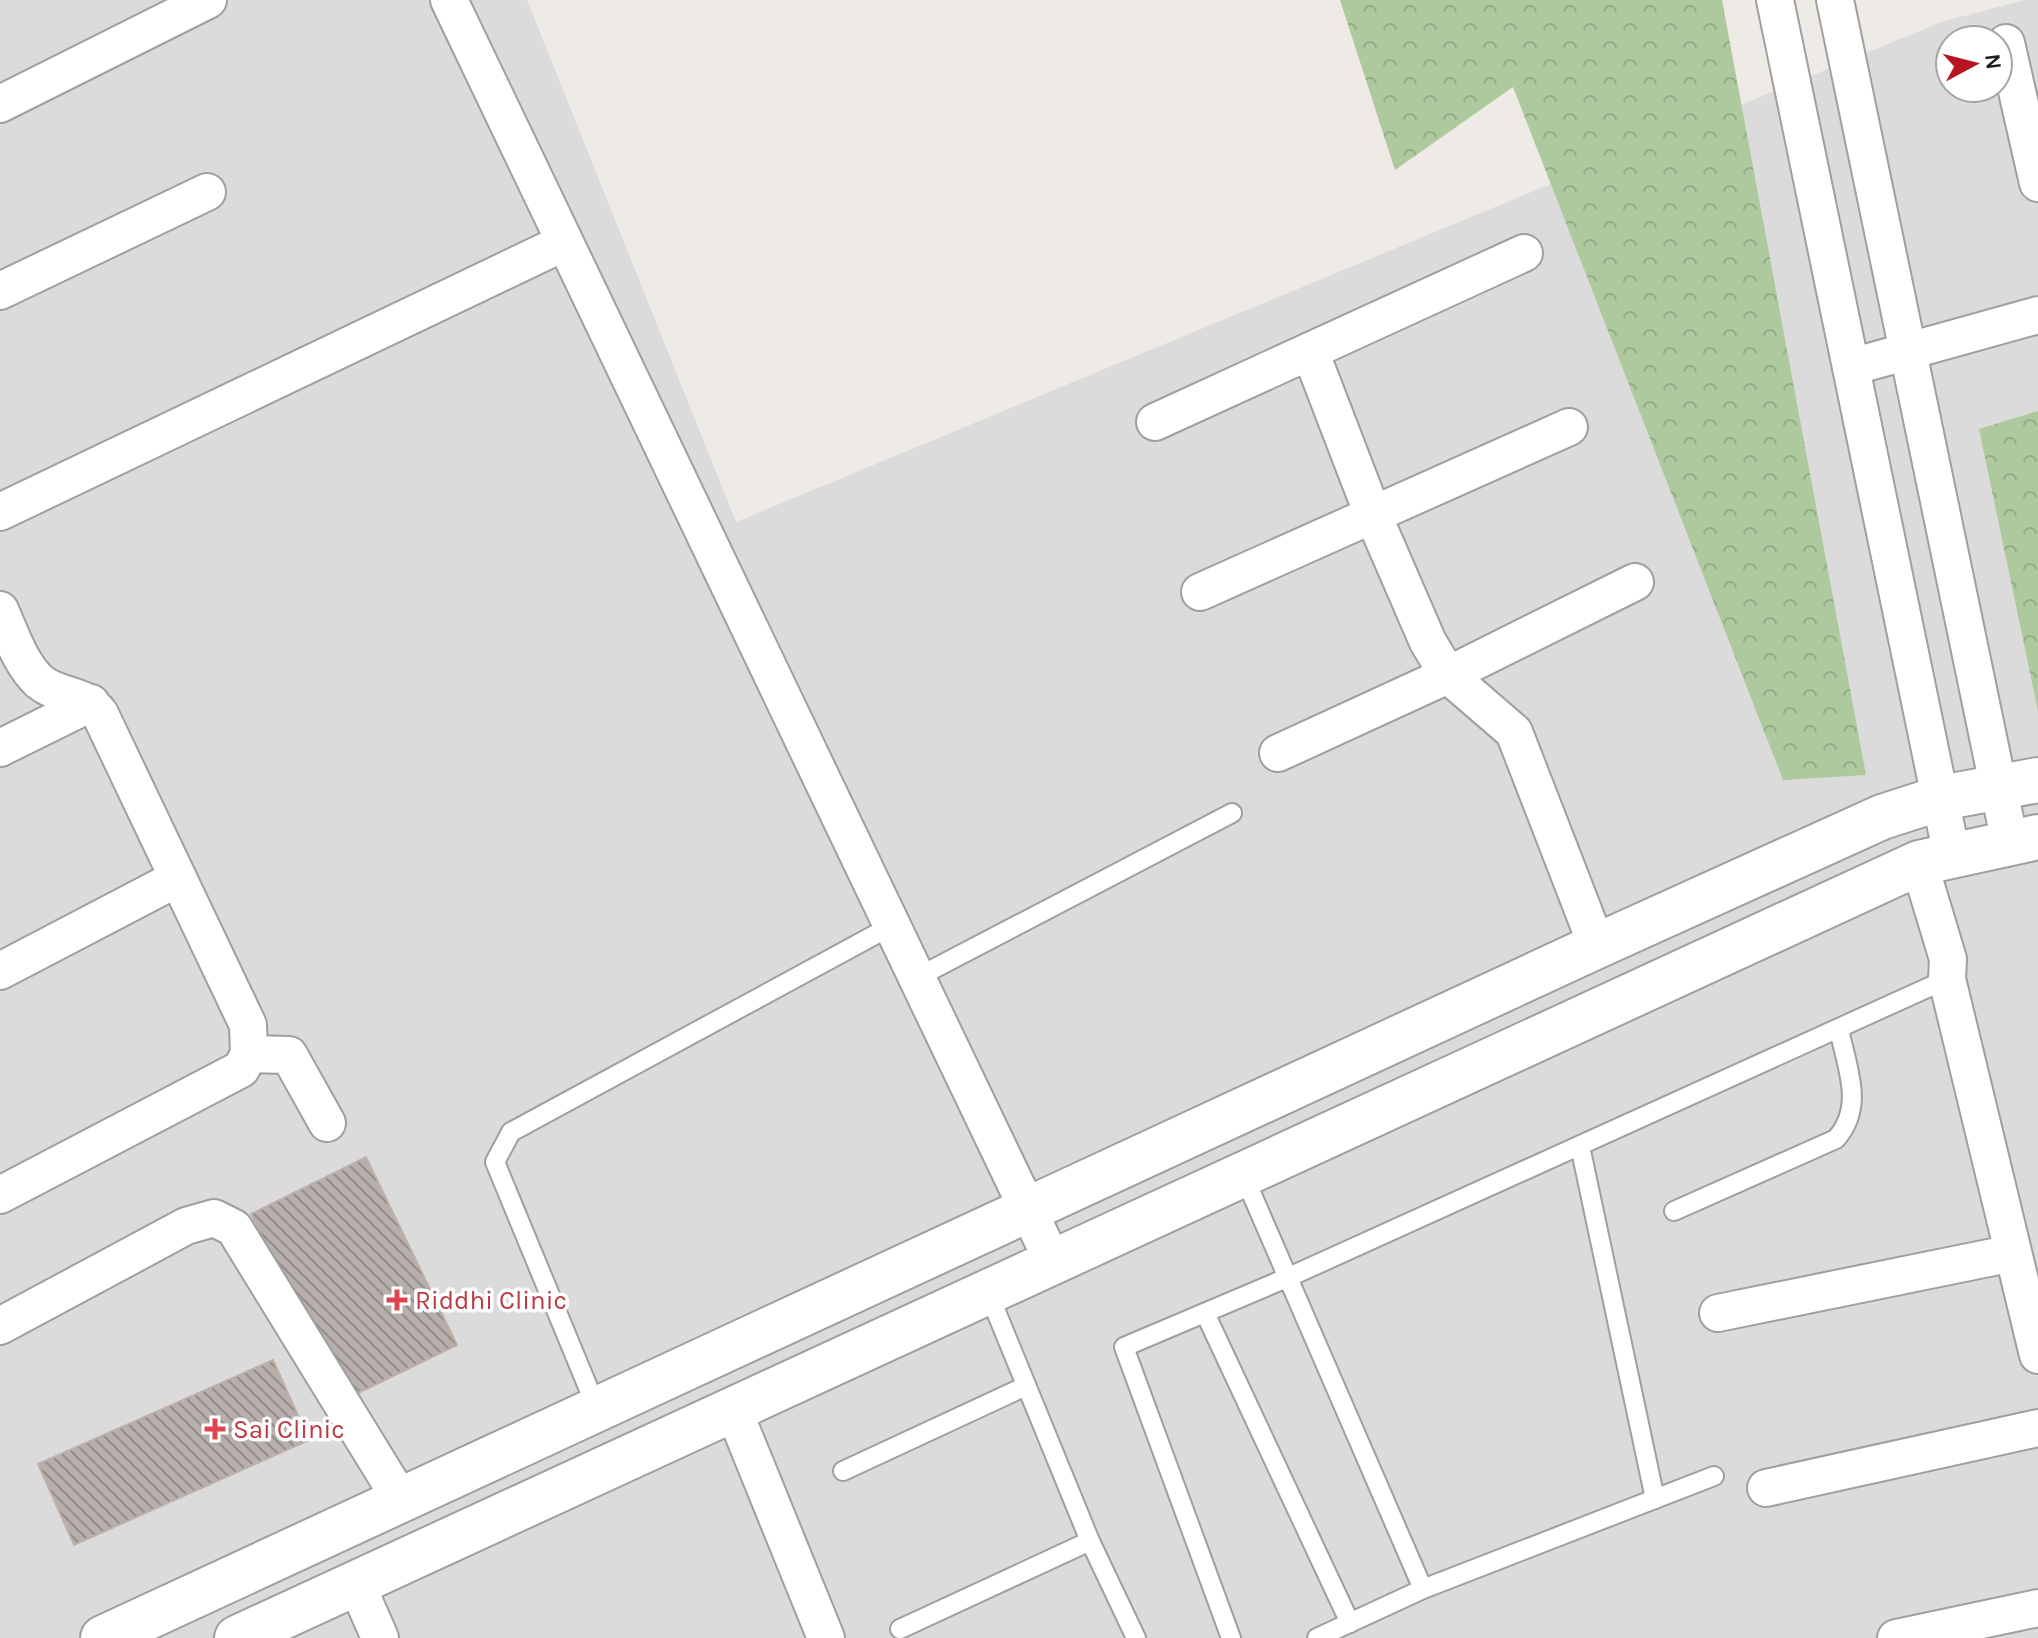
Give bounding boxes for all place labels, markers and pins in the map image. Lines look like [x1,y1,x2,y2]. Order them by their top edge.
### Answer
place label: Riddhi Clinic [415,1285,567,1316]
marker: Riddhi Clinic [386,1289,408,1311]
place label: Sai Clinic [233,1414,345,1445]
marker: Sai Clinic [204,1418,226,1440]

